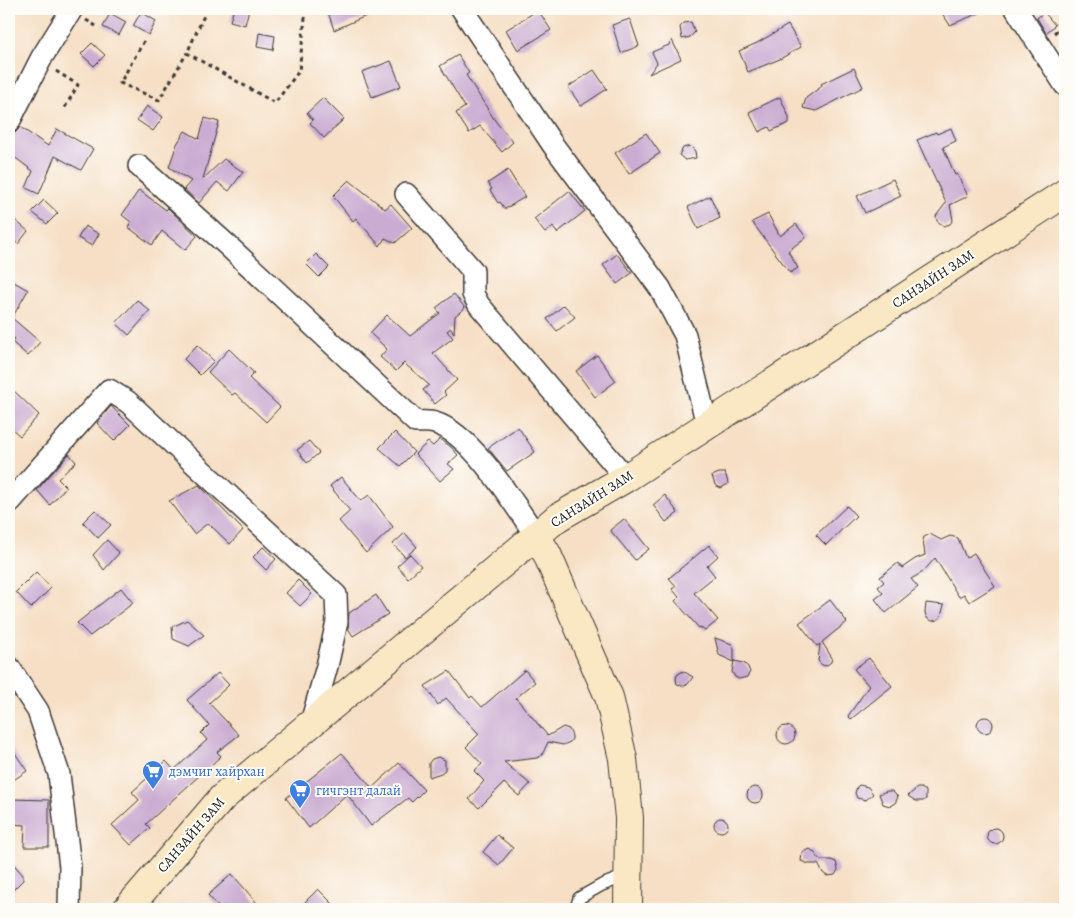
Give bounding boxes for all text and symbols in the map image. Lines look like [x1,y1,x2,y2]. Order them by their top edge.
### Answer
street label: САНЗАЙН ЗАМ [888,245,978,313]
street label: САНЗАЙН ЗАМ [547,466,637,532]
supermarket icon: дэмчиг хайрхан [141,759,165,790]
place label: дэмчиг хайрхан [168,762,265,781]
supermarket icon: гичгэнт далай [288,778,312,809]
place label: гичгэнт далай [316,781,401,800]
street label: САНЗАЙН ЗАМ [153,793,229,877]

